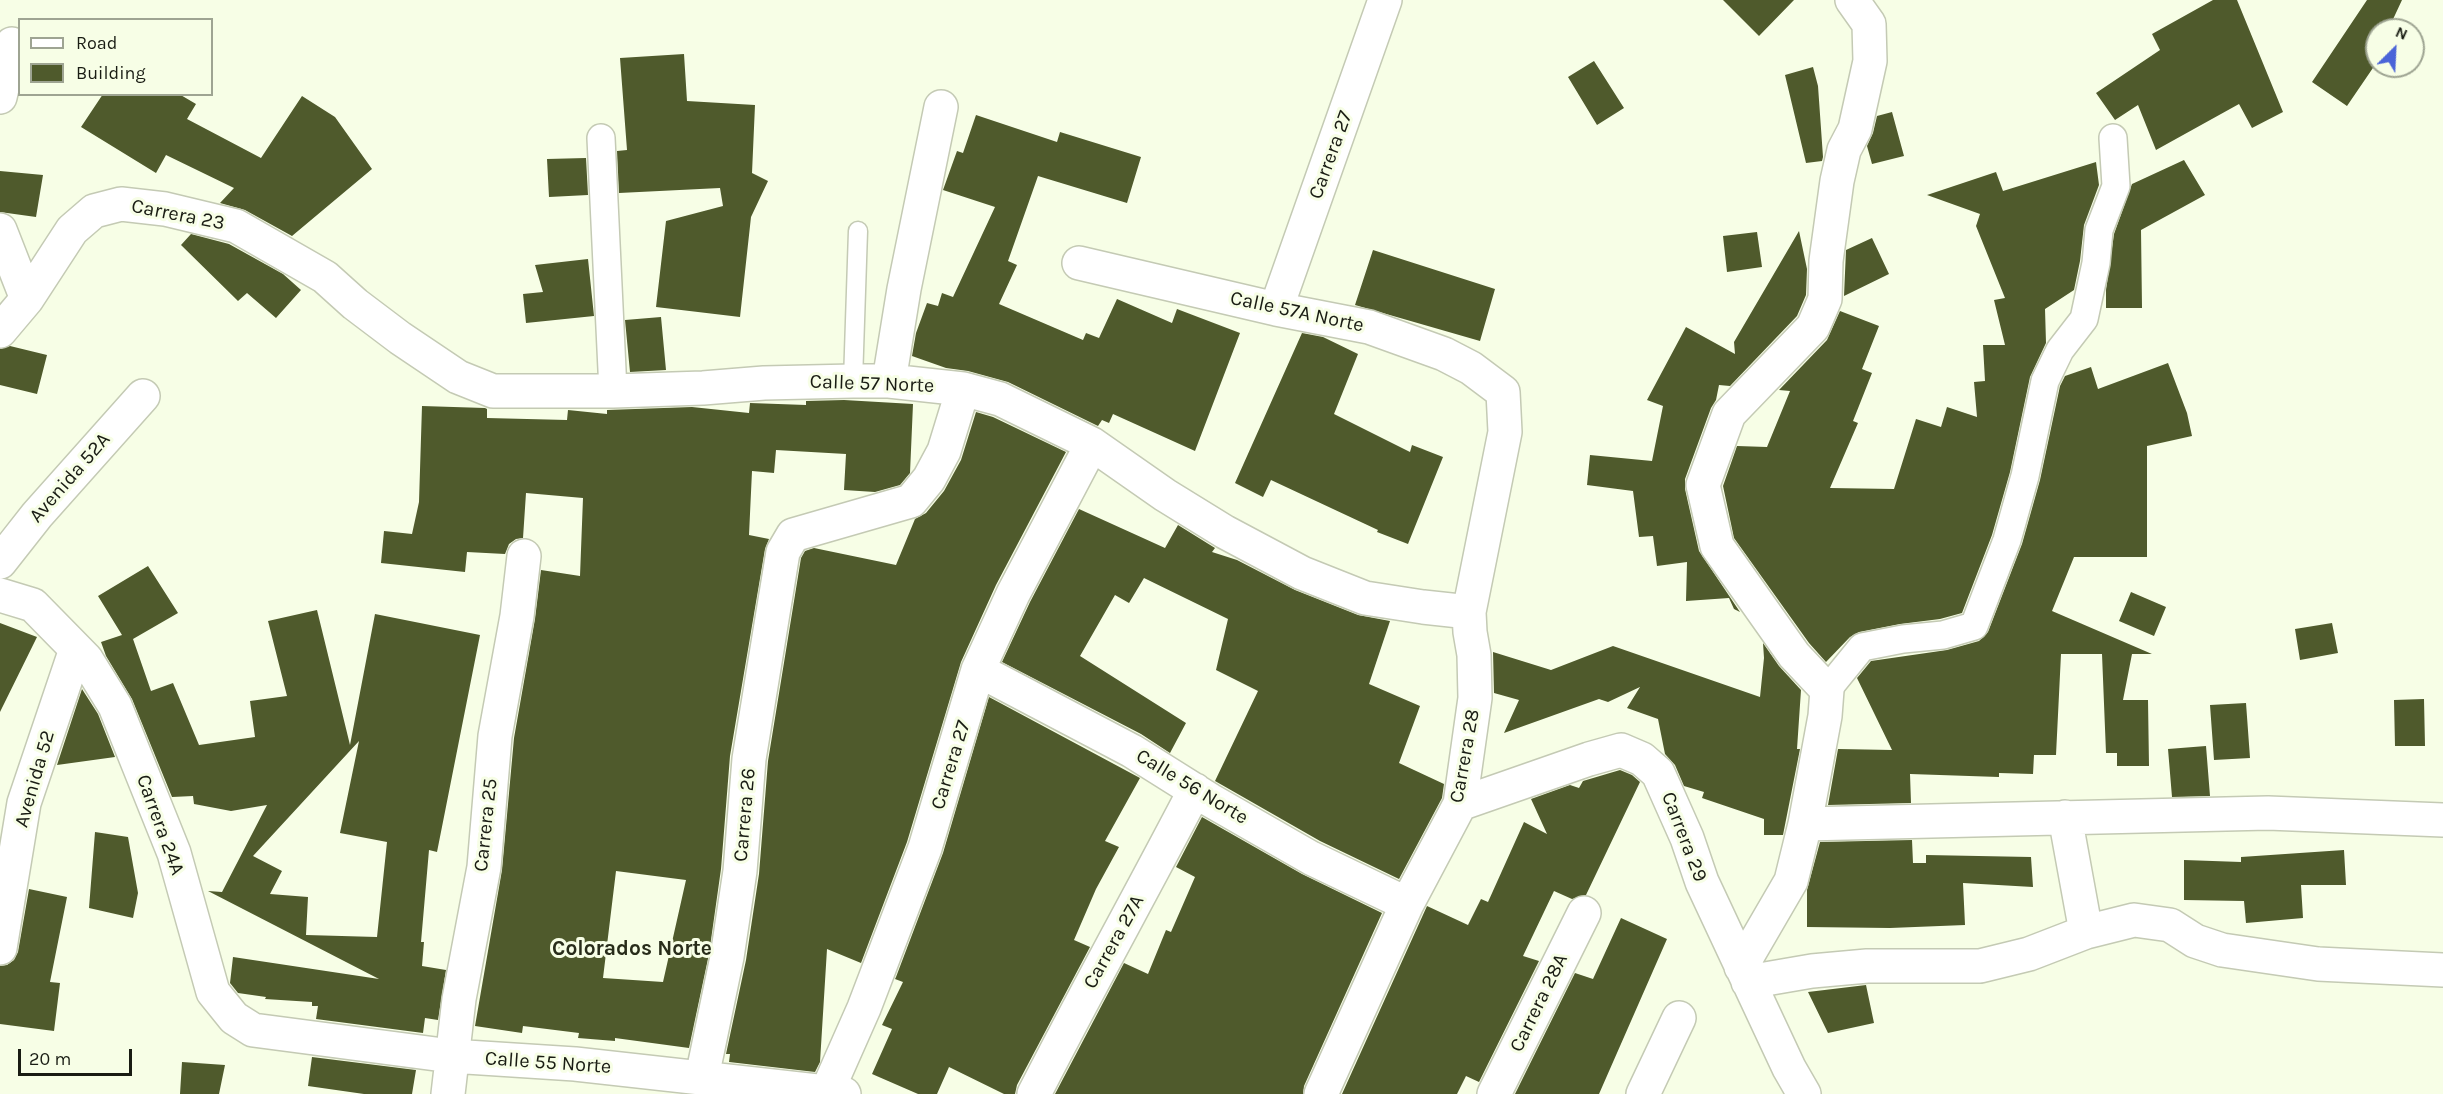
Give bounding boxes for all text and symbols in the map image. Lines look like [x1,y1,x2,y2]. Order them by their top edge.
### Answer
legend [18,18,213,96]
north arrow [2365,18,2425,78]
text: N [2393,22,2411,44]
text: Road [76,32,117,54]
text: Building [76,62,146,84]
street label: Carrera 27 [1304,108,1358,202]
street label: Carrera 23 [129,194,227,236]
street label: Calle 57A Norte [1228,286,1366,338]
street label: Calle 57 Norte [809,370,935,398]
street label: Avenida 52A [24,428,116,528]
street label: Carrera 28 [1445,707,1485,805]
street label: Carrera 27 [926,718,976,812]
street label: Avenida 52 [10,728,60,830]
street label: Calle 56 Norte [1132,744,1252,830]
street label: Carrera 26 [729,767,761,863]
street label: Carrera 24A [131,771,189,879]
street label: Carrera 25 [469,777,503,873]
street label: Carrera 29 [1656,789,1712,885]
street label: Carrera 27A [1078,891,1150,993]
district label: Colorados Norte [552,936,712,962]
street label: Carrera 28A [1505,950,1573,1056]
scale bar [21,1037,135,1075]
street label: Calle 55 Norte [484,1047,612,1079]
text: 20 m [29,1048,71,1070]

